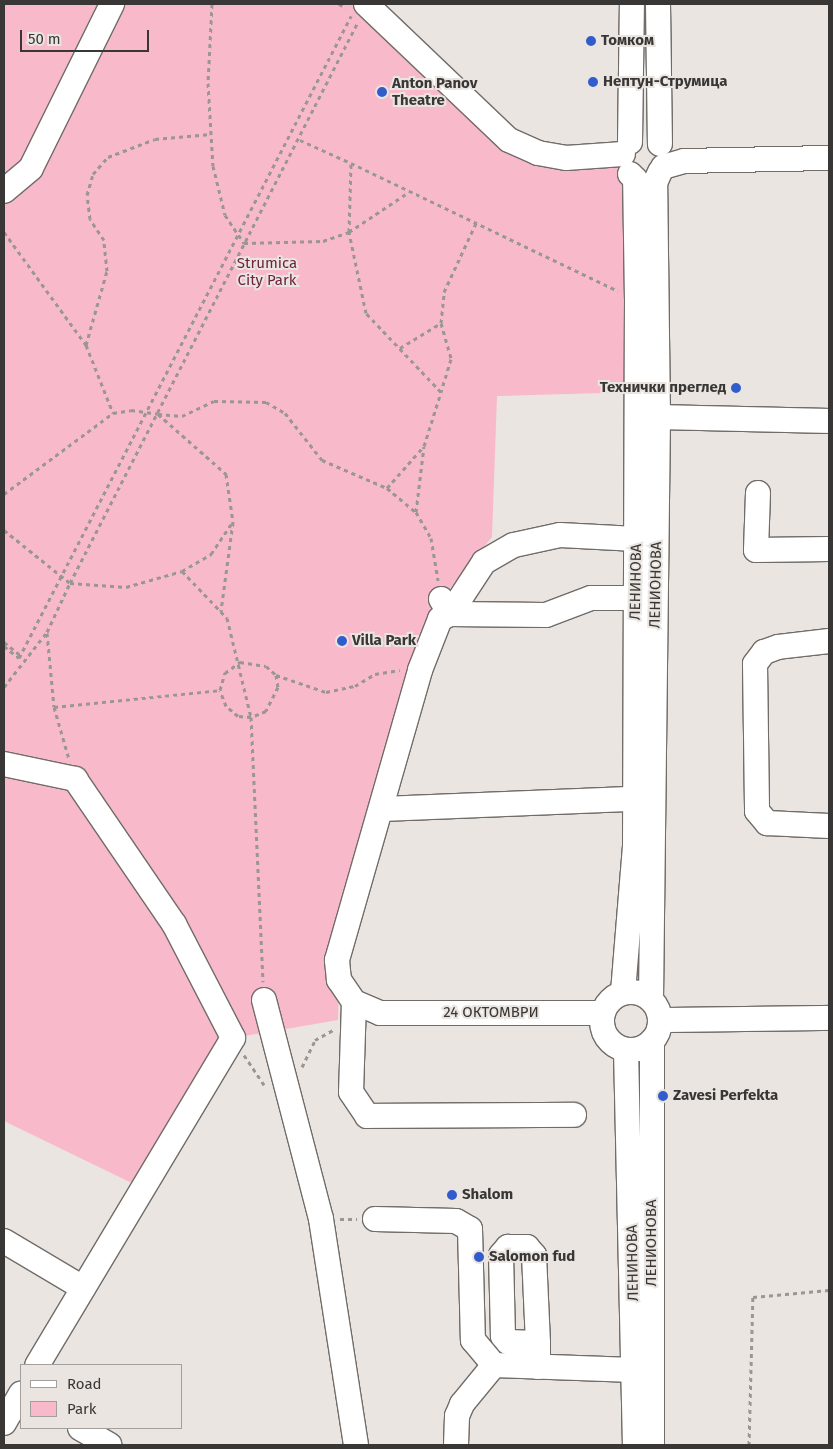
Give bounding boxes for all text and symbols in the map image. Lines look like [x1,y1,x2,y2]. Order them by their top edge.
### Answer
scale bar [22,20,151,52]
text: 50 m [28,30,61,48]
place label: Томком [601,32,654,50]
marker: Томком [585,35,597,47]
place label: Нептун-Струмица [603,73,727,91]
place label: Anton Panov Theatre [392,74,477,109]
marker: Нептун-Струмица [587,76,599,88]
marker: Anton Panov Theatre [376,86,388,98]
park label: Strumica City Park [237,254,297,289]
place label: Технички преглед [600,379,726,397]
marker: Технички преглед [730,382,742,394]
street label: ЛЕНИОНОВА [646,541,666,629]
street label: ЛЕНИНОВА [626,544,646,620]
place label: Villa Park [352,632,416,650]
marker: Villa Park [336,635,348,647]
street label: 24 ОКТОМВРИ [443,1004,539,1022]
place label: Zavesi Perfekta [673,1087,778,1105]
marker: Zavesi Perfekta [657,1090,669,1102]
place label: Shalom [462,1186,513,1204]
marker: Shalom [446,1189,458,1201]
street label: ЛЕНИОНОВА [643,1200,661,1286]
street label: ЛЕНИНОВА [623,1225,643,1301]
place label: Salomon fud [489,1248,575,1266]
marker: Salomon fud [473,1251,485,1263]
legend [20,1364,182,1429]
text: Road [67,1375,102,1393]
text: Park [67,1400,97,1418]

